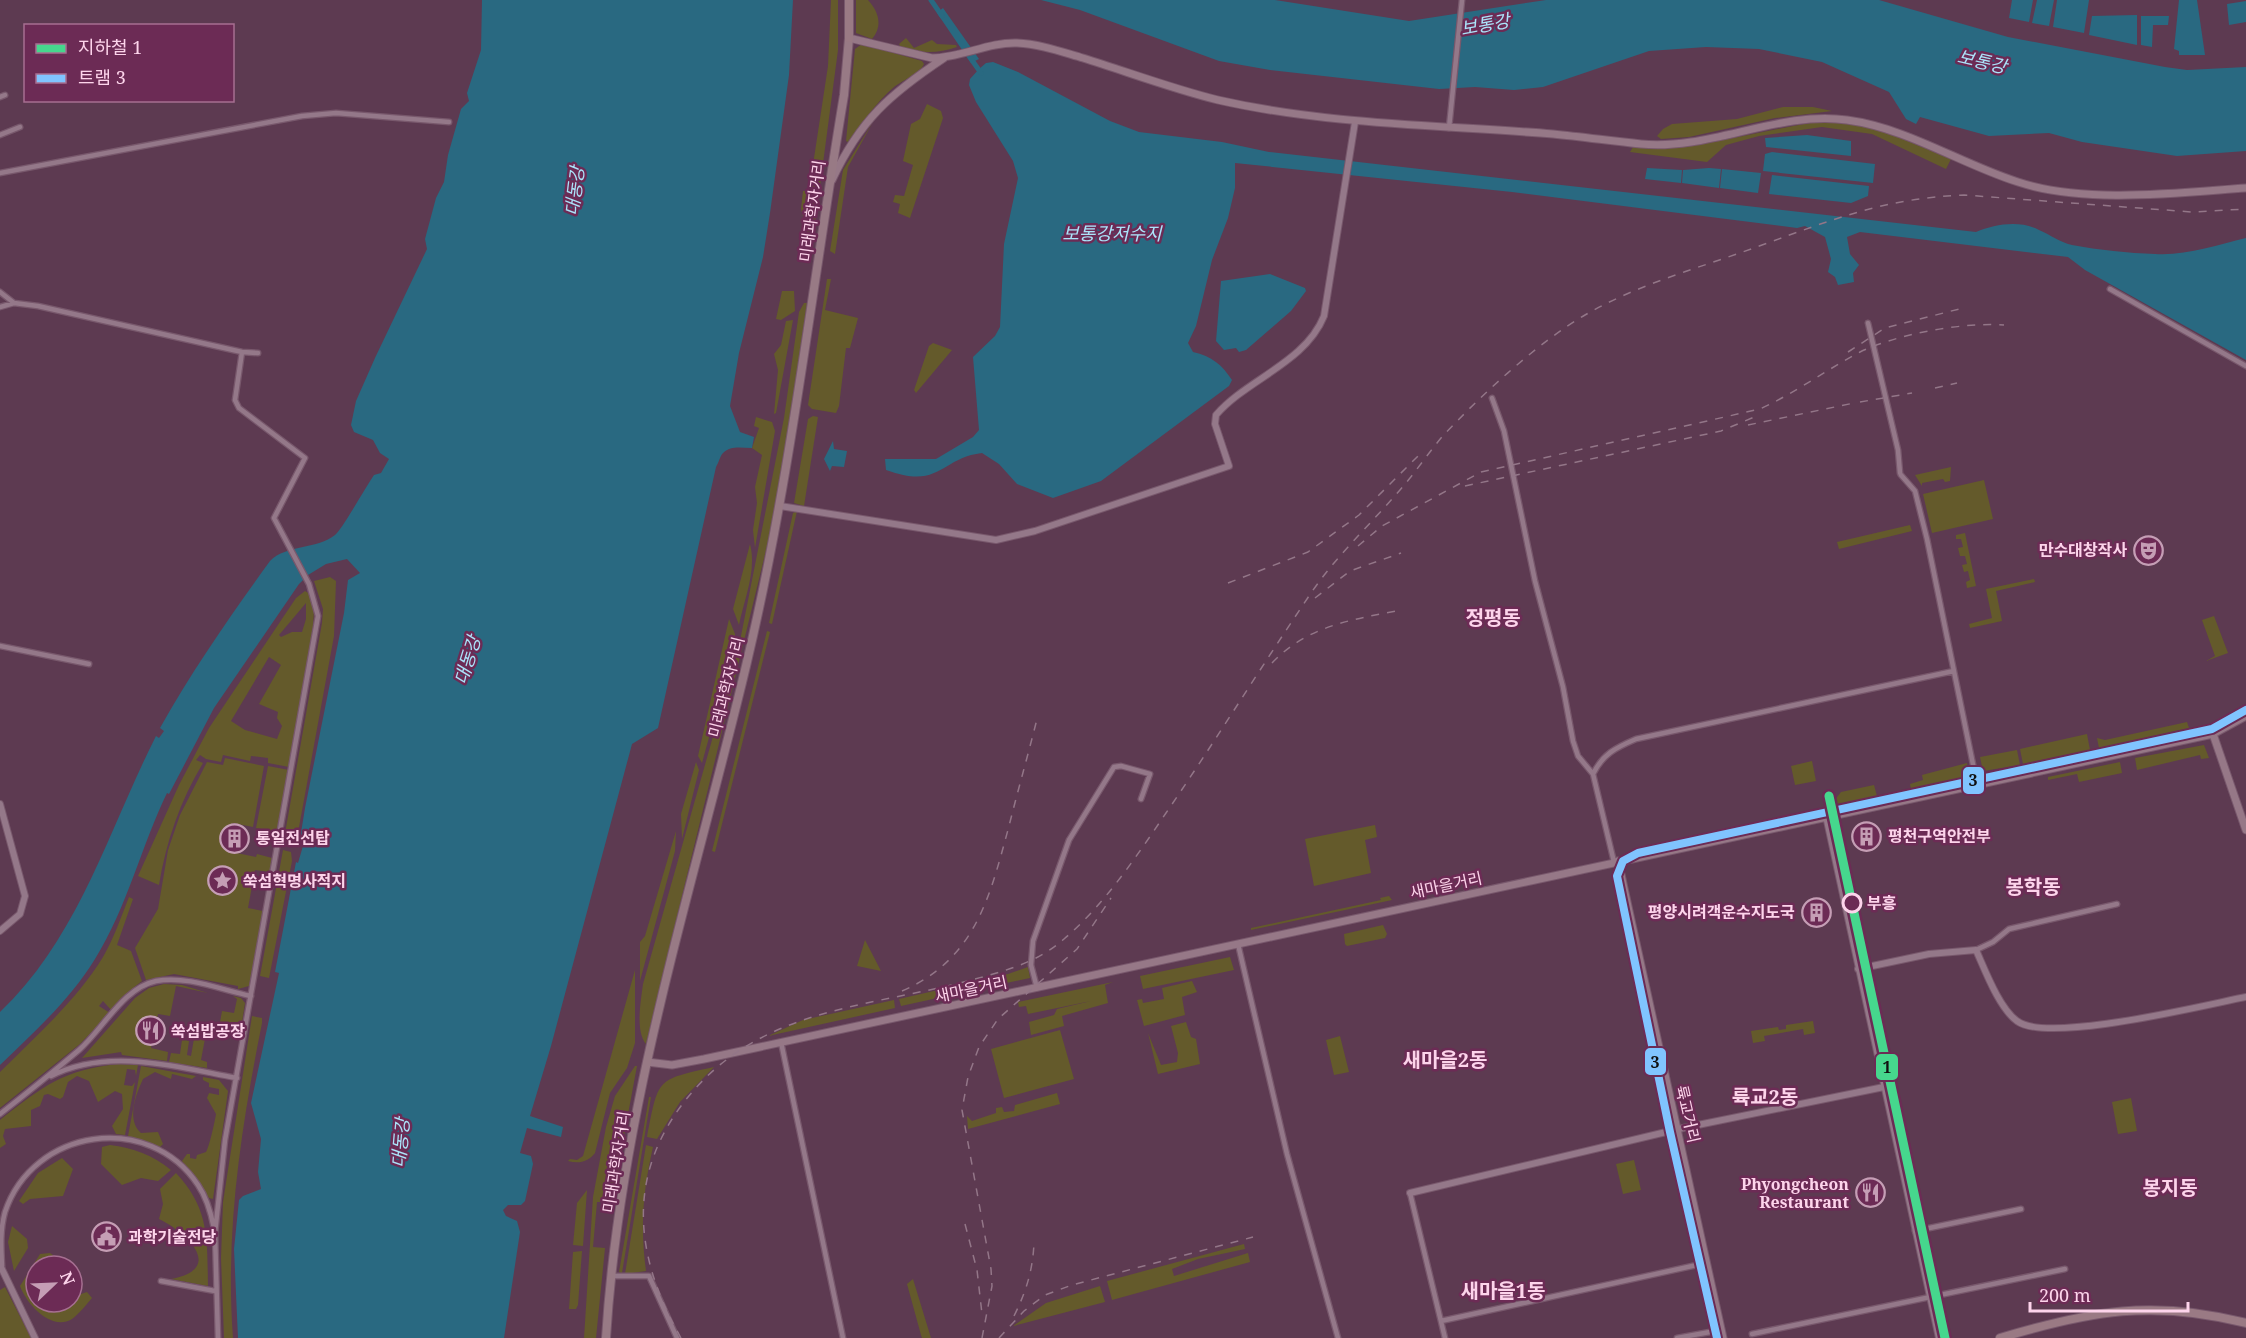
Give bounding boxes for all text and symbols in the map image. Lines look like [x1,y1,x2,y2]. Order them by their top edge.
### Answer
water label: 보통강 [1458,7,1514,40]
legend [24,24,234,102]
text: 지하철 1 [78,35,142,59]
water label: 보통강 [1955,44,2011,79]
text: 트램 3 [78,65,126,89]
street label: 미래과학자거리 [794,158,830,264]
water label: 대동강 [559,162,589,217]
water label: 보통강저수지 [1062,221,1163,245]
theatre icon: 만수대창작사 [2132,534,2164,566]
place label: 만수대창작사 [2039,539,2127,561]
district label: 정평동 [1465,604,1521,631]
water label: 대동강 [448,630,486,687]
street label: 미래과학자거리 [703,634,749,740]
line badge: 3 [1962,766,1985,795]
text: 3 [1968,769,1978,791]
building icon: 평천구역안전부 [1851,820,1883,852]
building icon: 통일전선탑 [219,822,251,854]
place label: 평천구역안전부 [1888,825,1991,847]
place label: 통일전선탑 [256,827,330,849]
place icon: 쑥섬혁명사적지 [206,865,238,897]
street label: 새마을거리 [1408,867,1484,903]
place label: 쑥섬혁명사적지 [243,870,346,892]
district label: 봉학동 [2005,873,2061,900]
place label: 부흥 [1867,892,1897,914]
marker: 부흥 [1842,893,1862,913]
building icon: 평양시려객운수지도국 [1800,896,1832,928]
place label: 평양시려객운수지도국 [1648,901,1795,923]
street label: 새마을거리 [933,971,1009,1007]
restaurant icon: 쑥섬밥공장 [134,1015,166,1047]
place label: 쑥섬밥공장 [171,1020,245,1042]
district label: 새마을2동 [1403,1046,1487,1073]
line badge: 3 [1644,1047,1667,1076]
text: 3 [1650,1051,1660,1073]
line badge: 1 [1875,1053,1899,1081]
text: 1 [1882,1056,1892,1078]
street label: 륙교거리 [1671,1083,1705,1145]
district label: 륙교2동 [1732,1083,1798,1110]
street label: 미래과학자거리 [597,1109,635,1215]
water label: 대동강 [386,1115,414,1169]
place label: Phyongcheon Restaurant [1741,1173,1850,1213]
district label: 봉지동 [2142,1174,2198,1201]
restaurant icon: Phyongcheon Restaurant [1854,1177,1886,1209]
public building icon: 과학기술전당 [91,1221,123,1253]
place label: 과학기술전당 [128,1226,217,1248]
north arrow [24,1254,84,1314]
text: N [55,1268,81,1289]
scale bar [2030,1275,2188,1313]
district label: 새마을1동 [1461,1277,1545,1304]
text: 200 m [2039,1283,2091,1307]

